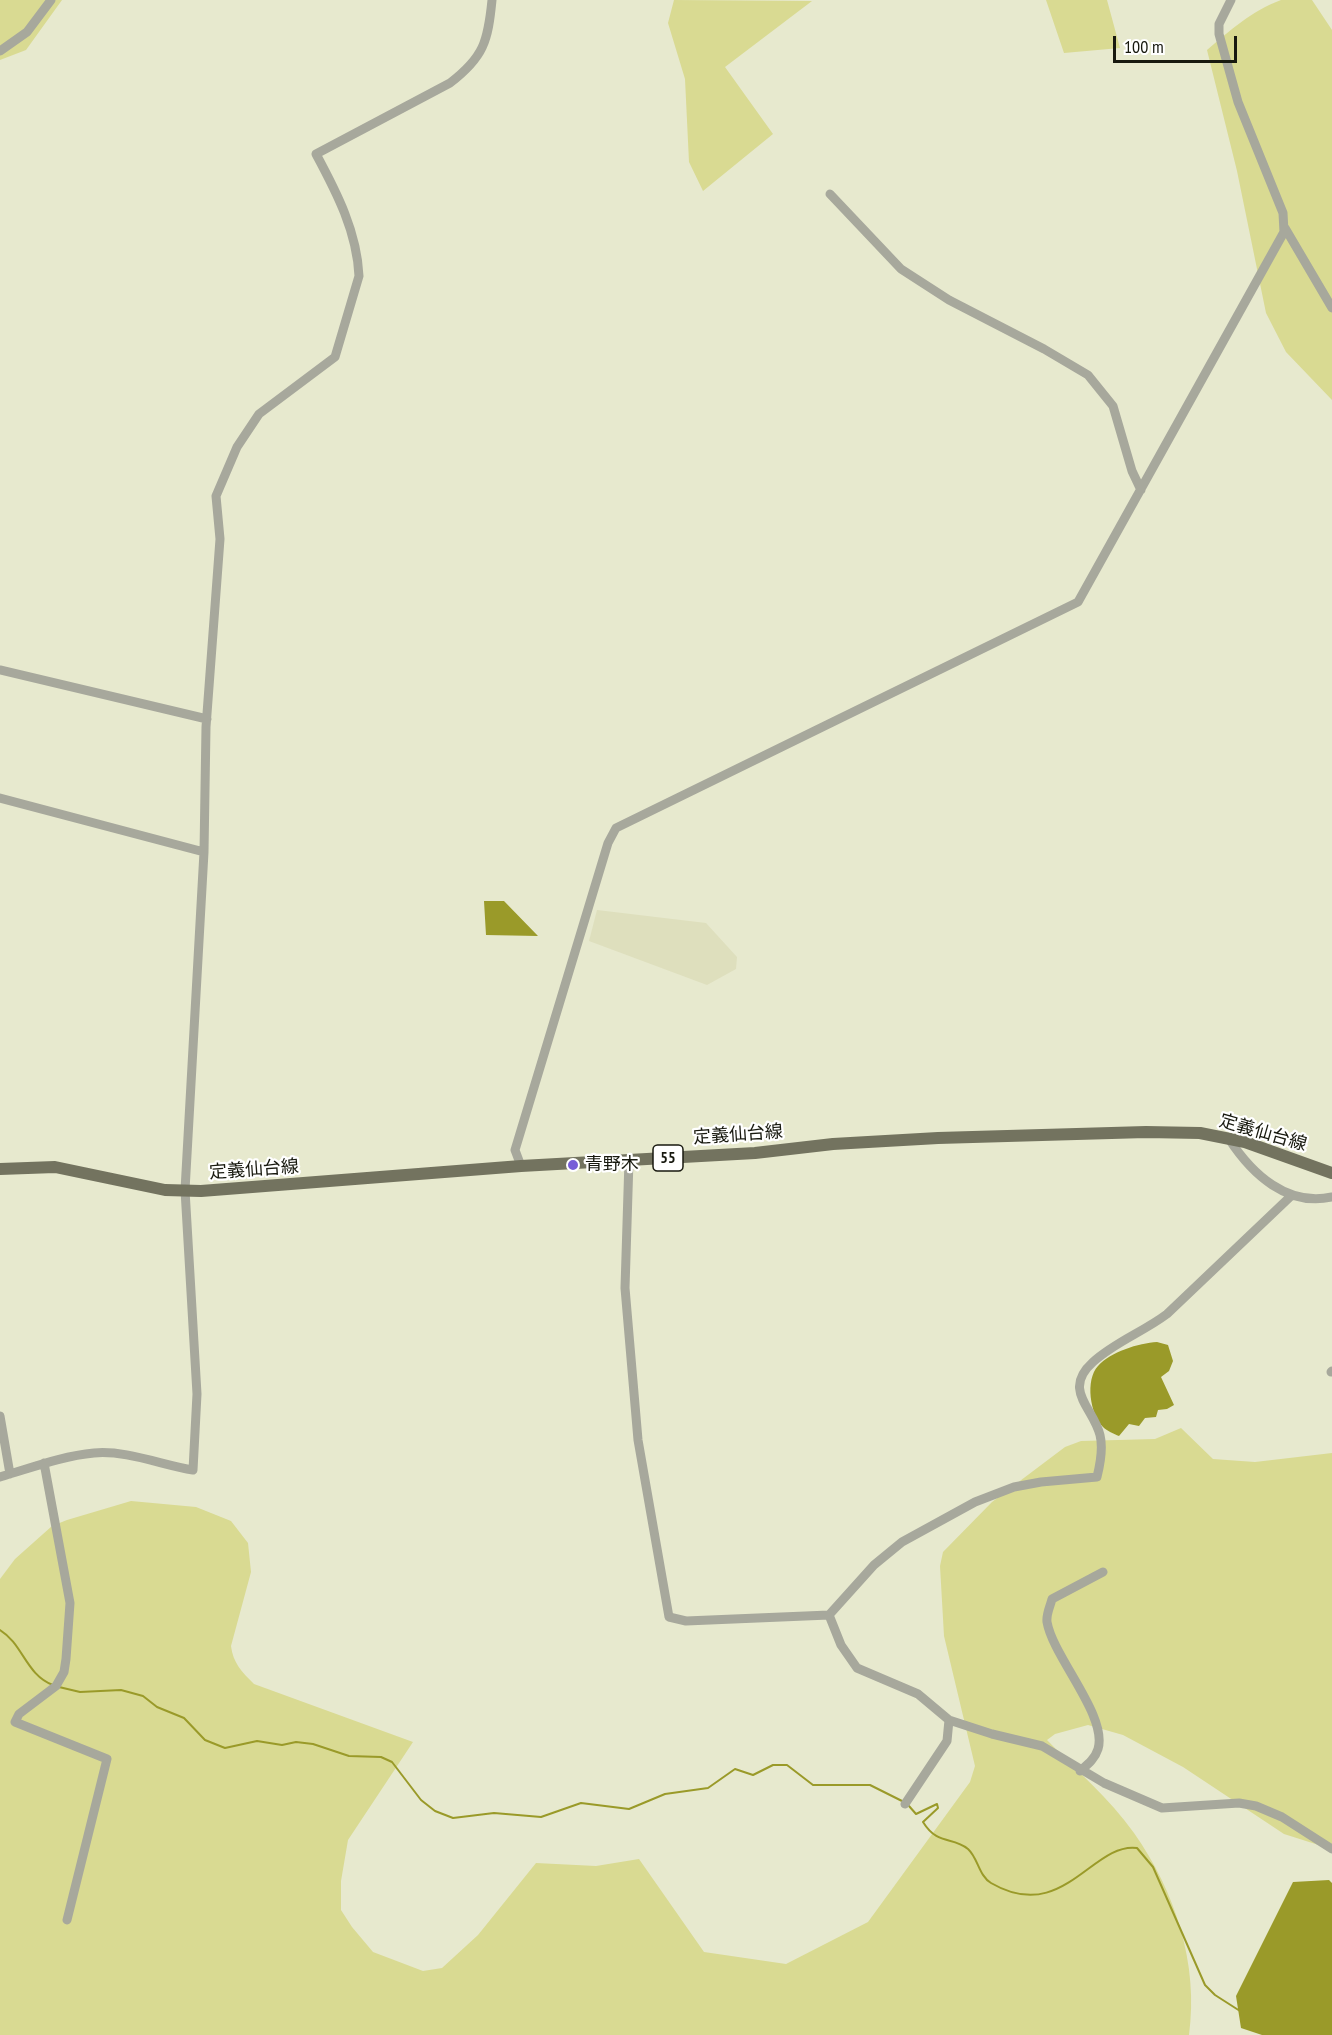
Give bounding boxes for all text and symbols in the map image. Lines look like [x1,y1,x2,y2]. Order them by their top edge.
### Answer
scale bar [1116,24,1240,62]
text: 100 m [1124,35,1164,58]
street label: 定義仙台線 [1217,1110,1309,1156]
street label: 定義仙台線 [692,1121,784,1149]
road number: 55 [653,1145,683,1171]
place label: 青野木 [585,1154,639,1176]
street label: 定義仙台線 [208,1156,300,1184]
marker: 青野木 [566,1158,580,1172]

